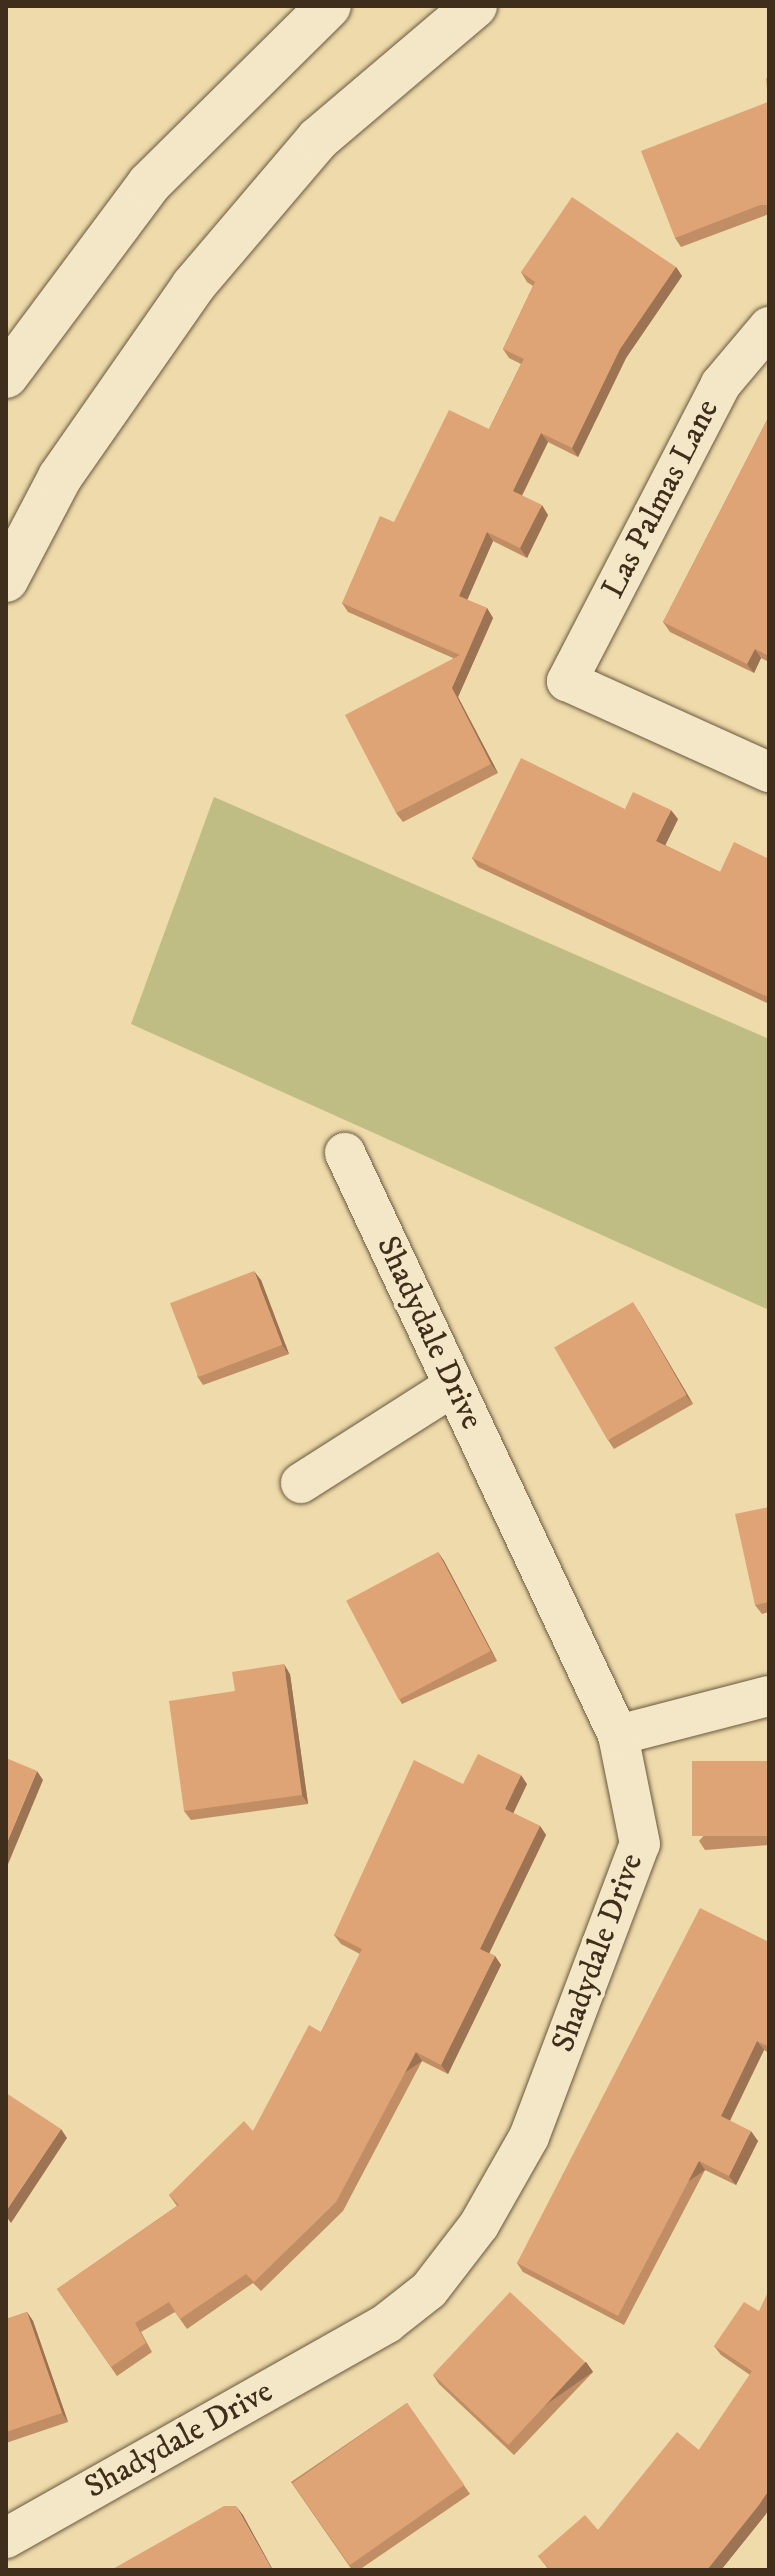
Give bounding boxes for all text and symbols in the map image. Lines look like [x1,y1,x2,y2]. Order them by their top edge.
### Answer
street label: Las Palmas Lane [594,393,728,605]
street label: Shadydale Drive [368,1230,490,1436]
street label: Shadydale Drive [544,1849,652,2057]
street label: Shadydale Drive [79,2373,279,2507]

